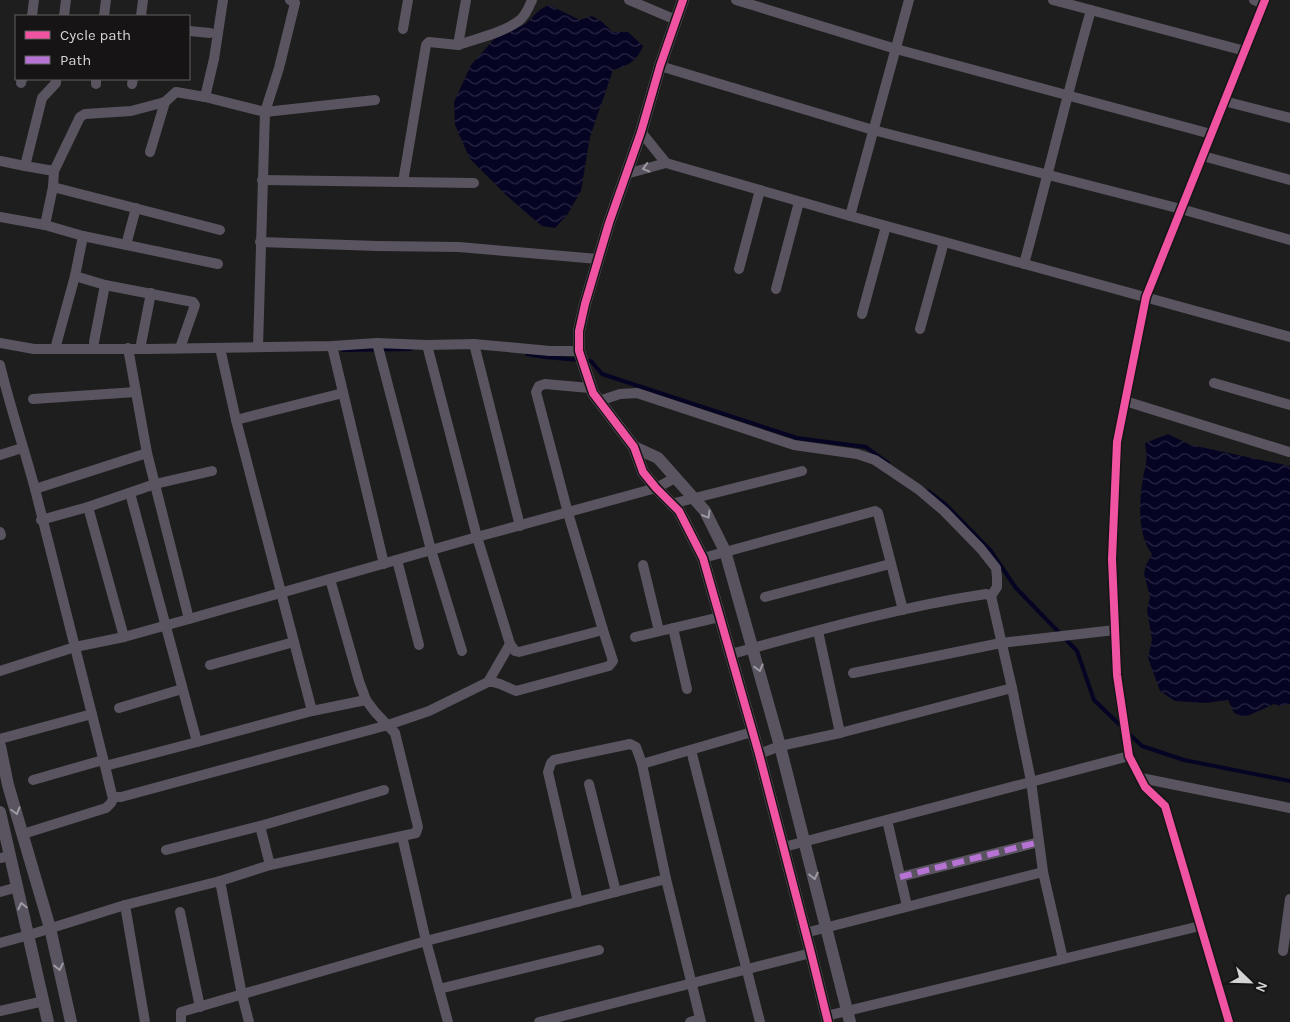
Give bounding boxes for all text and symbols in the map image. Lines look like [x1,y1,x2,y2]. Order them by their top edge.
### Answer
legend [15,15,190,80]
text: Cycle path [60,26,131,44]
text: Path [60,51,91,69]
one-way arrow [642,162,651,173]
one-way arrow [700,510,710,519]
one-way arrow [753,664,764,673]
one-way arrow [10,806,20,814]
one-way arrow [808,872,819,881]
one-way arrow [17,902,28,911]
north arrow [1225,957,1275,1007]
one-way arrow [53,963,64,972]
text: N [1252,979,1271,995]

